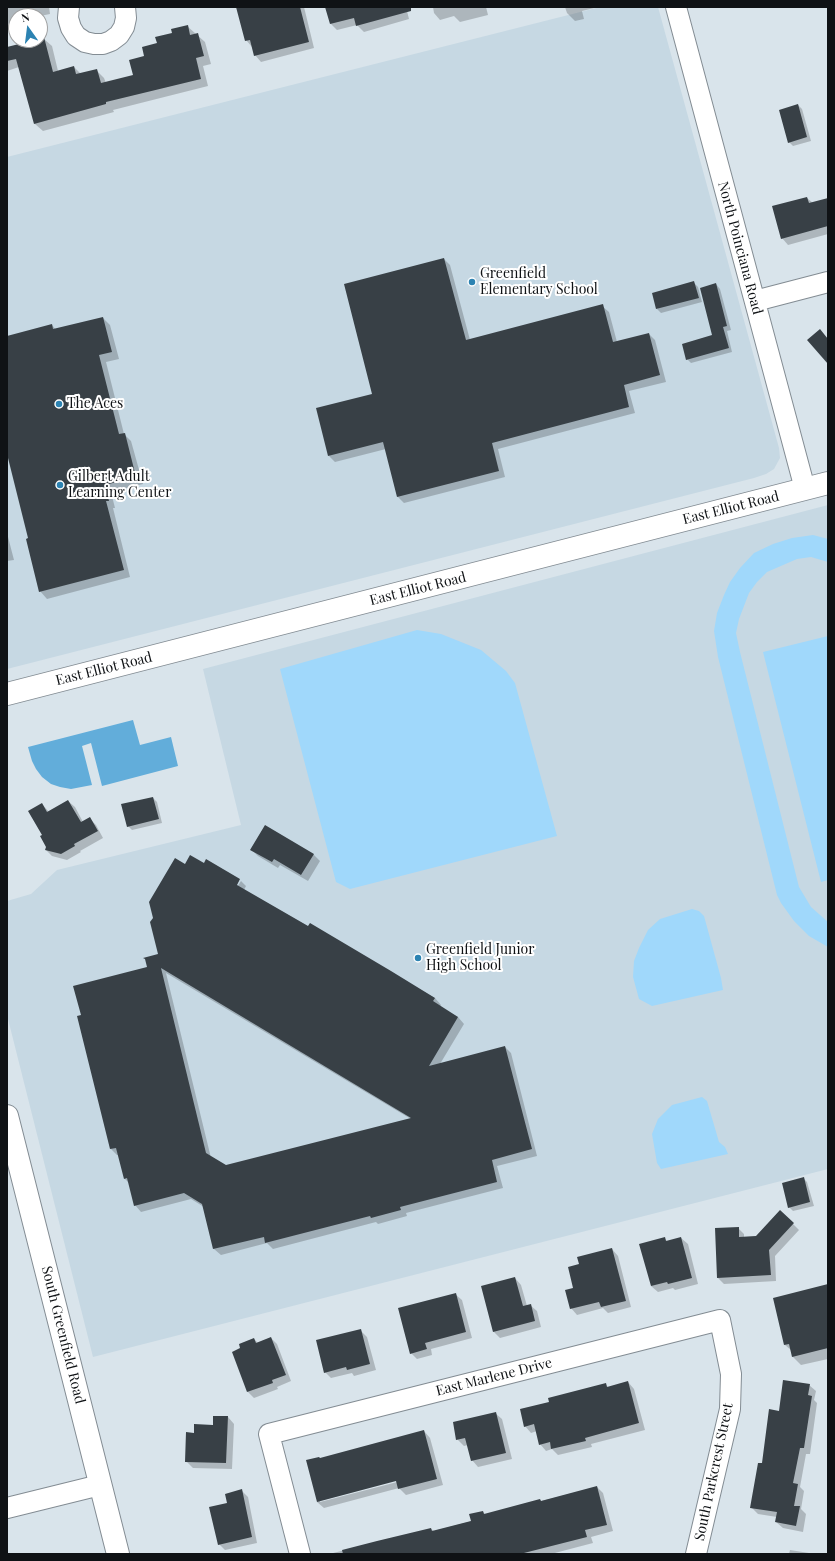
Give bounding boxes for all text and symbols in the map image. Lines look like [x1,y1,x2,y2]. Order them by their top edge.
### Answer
north arrow [8,8,48,48]
text: N [20,9,31,25]
street label: North Poinciana Road [714,180,766,316]
place label: Greenfield Elementary School [480,266,598,298]
marker: Greenfield Elementary School [467,277,477,287]
place label: The Aces [67,396,123,412]
marker: The Aces [54,399,64,409]
place label: Gilbert Adult Learning Center [68,469,171,502]
marker: Gilbert Adult Learning Center [55,480,65,490]
street label: East Elliot Road [681,488,781,528]
street label: East Elliot Road [368,569,468,609]
street label: East Elliot Road [54,649,154,689]
place label: Greenfield Junior High School [426,942,534,974]
marker: Greenfield Junior High School [413,953,423,963]
street label: South Greenfield Road [38,1264,88,1406]
street label: East Marlene Drive [434,1354,554,1400]
street label: South Parkcrest Street [691,1402,737,1542]

